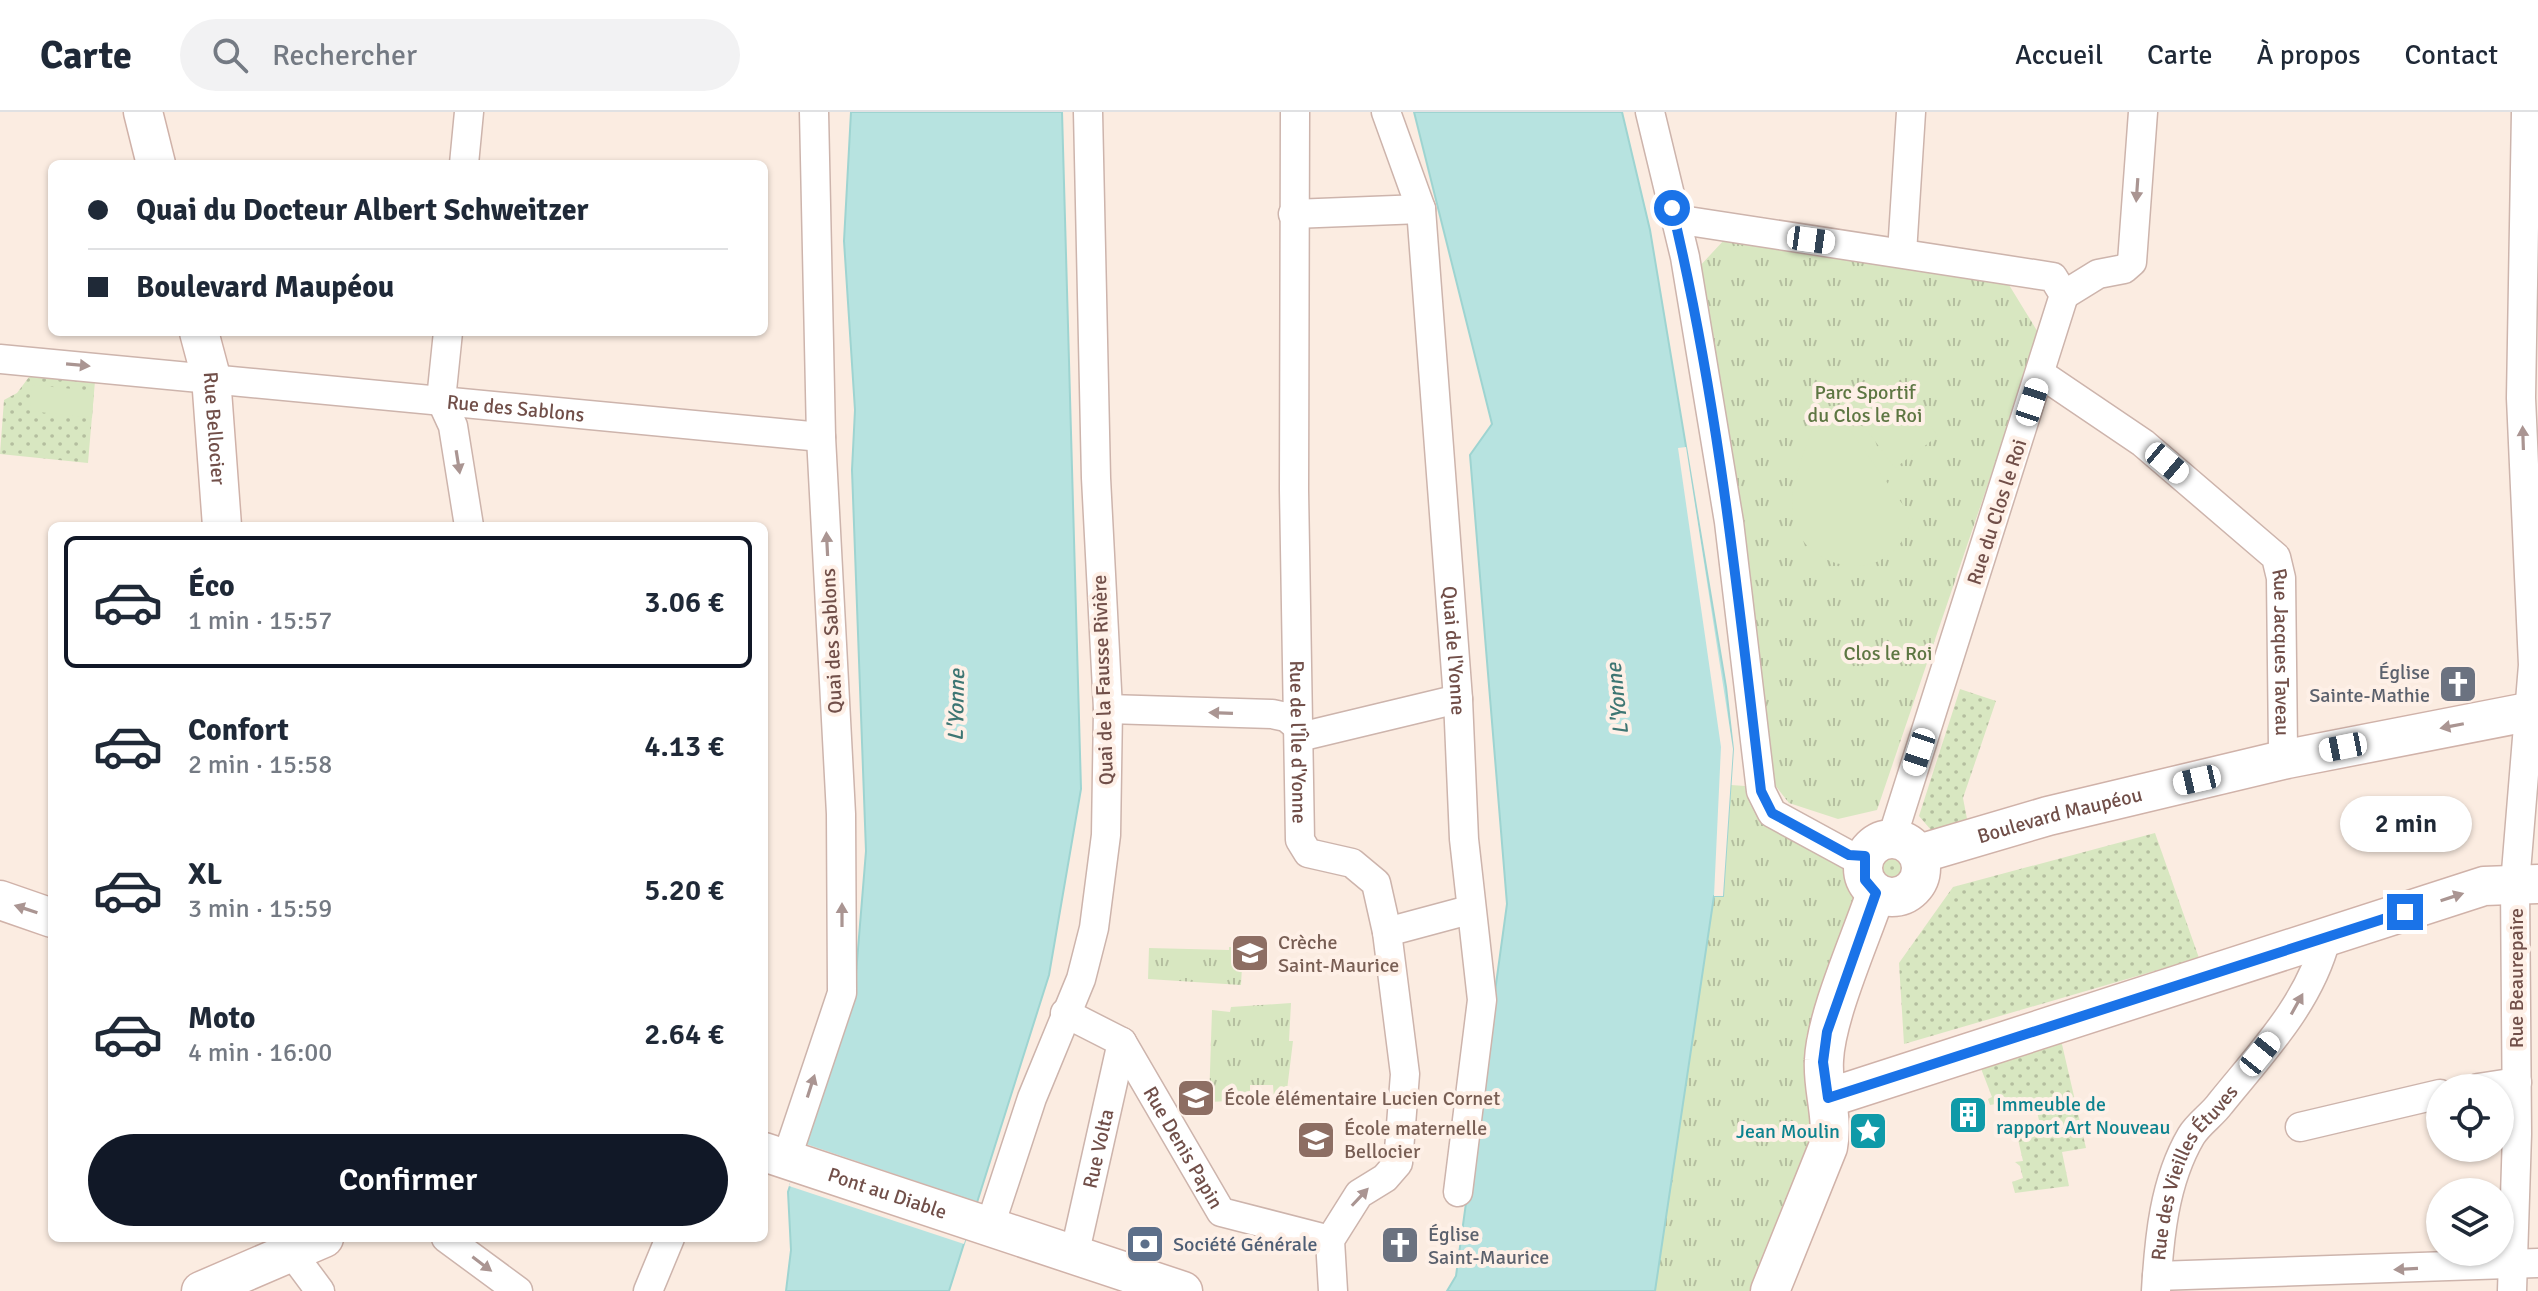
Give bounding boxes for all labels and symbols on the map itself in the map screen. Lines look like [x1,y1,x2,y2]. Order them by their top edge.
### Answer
one-way arrow [2130,178,2143,203]
route start [1654,190,1690,226]
car [1786,225,1836,255]
one-way arrow [66,359,91,372]
street label: Rue Bellocier [198,371,231,486]
car [2013,375,2051,429]
park label: Parc Sportif du Clos le Roi [1808,380,1922,428]
street label: Rue des Sablons [446,389,586,427]
one-way arrow [2516,425,2529,450]
street label: Rue du Clos le Roi [1962,436,2032,588]
car [2141,438,2193,488]
one-way arrow [453,450,465,475]
one-way arrow [820,531,833,556]
street label: Rue Jacques Taveau [2267,566,2295,736]
street label: Quai des Sablons [816,568,848,714]
street label: Quai de la Fausse Rivière [1087,574,1119,786]
street label: Quai de l'Yonne [1437,585,1471,716]
park label: Clos le Roi [1844,641,1932,666]
street label: Rue de l'Île d'Yonne [1284,660,1312,824]
place label: Église Sainte-Mathie [2309,660,2430,708]
water label: L'Yonne [1600,661,1634,736]
church icon: Église Sainte-Mathie [2437,663,2479,705]
water label: L'Yonne [942,668,970,741]
one-way arrow [1208,706,1233,719]
one-way arrow [2440,720,2465,732]
car [1900,725,1938,779]
car [2317,731,2369,763]
car [2171,763,2223,797]
street label: Boulevard Maupéou [1974,781,2145,849]
callout: 2 min [2339,796,2471,852]
one-way arrow [2440,890,2464,902]
route end [2387,894,2423,930]
one-way arrow [14,902,38,914]
one-way arrow [835,902,848,927]
street label: Rue Beaurepaire [2504,908,2529,1048]
place label: Crèche Saint-Maurice [1278,930,1399,978]
school or university icon: Crèche Saint-Maurice [1229,932,1271,974]
one-way arrow [2290,993,2304,1015]
car [2236,1028,2284,1080]
one-way arrow [806,1074,818,1098]
school or university icon: École élémentaire Lucien Cornet [1175,1077,1217,1119]
street label: Rue des Vieilles Étuves [2146,1079,2243,1261]
street label: Rue Denis Papin [1138,1082,1229,1213]
place label: École élémentaire Lucien Cornet [1224,1086,1500,1111]
place label: Immeuble de rapport Art Nouveau [1996,1092,2170,1140]
building icon: Immeuble de rapport Art Nouveau [1947,1094,1989,1136]
street label: Rue Volta [1077,1107,1119,1191]
place icon: Jean Moulin [1847,1110,1889,1152]
place label: École maternelle Bellocier [1344,1116,1487,1164]
school or university icon: École maternelle Bellocier [1295,1119,1337,1161]
place label: Jean Moulin [1736,1119,1840,1144]
street label: Pont au Diable [825,1162,950,1224]
one-way arrow [1350,1188,1369,1207]
place label: Église Saint-Maurice [1428,1222,1549,1270]
bank icon: Société Générale [1124,1223,1166,1265]
church icon: Église Saint-Maurice [1379,1224,1421,1266]
place label: Société Générale [1173,1232,1318,1257]
one-way arrow [472,1256,492,1272]
one-way arrow [2393,1262,2418,1275]

